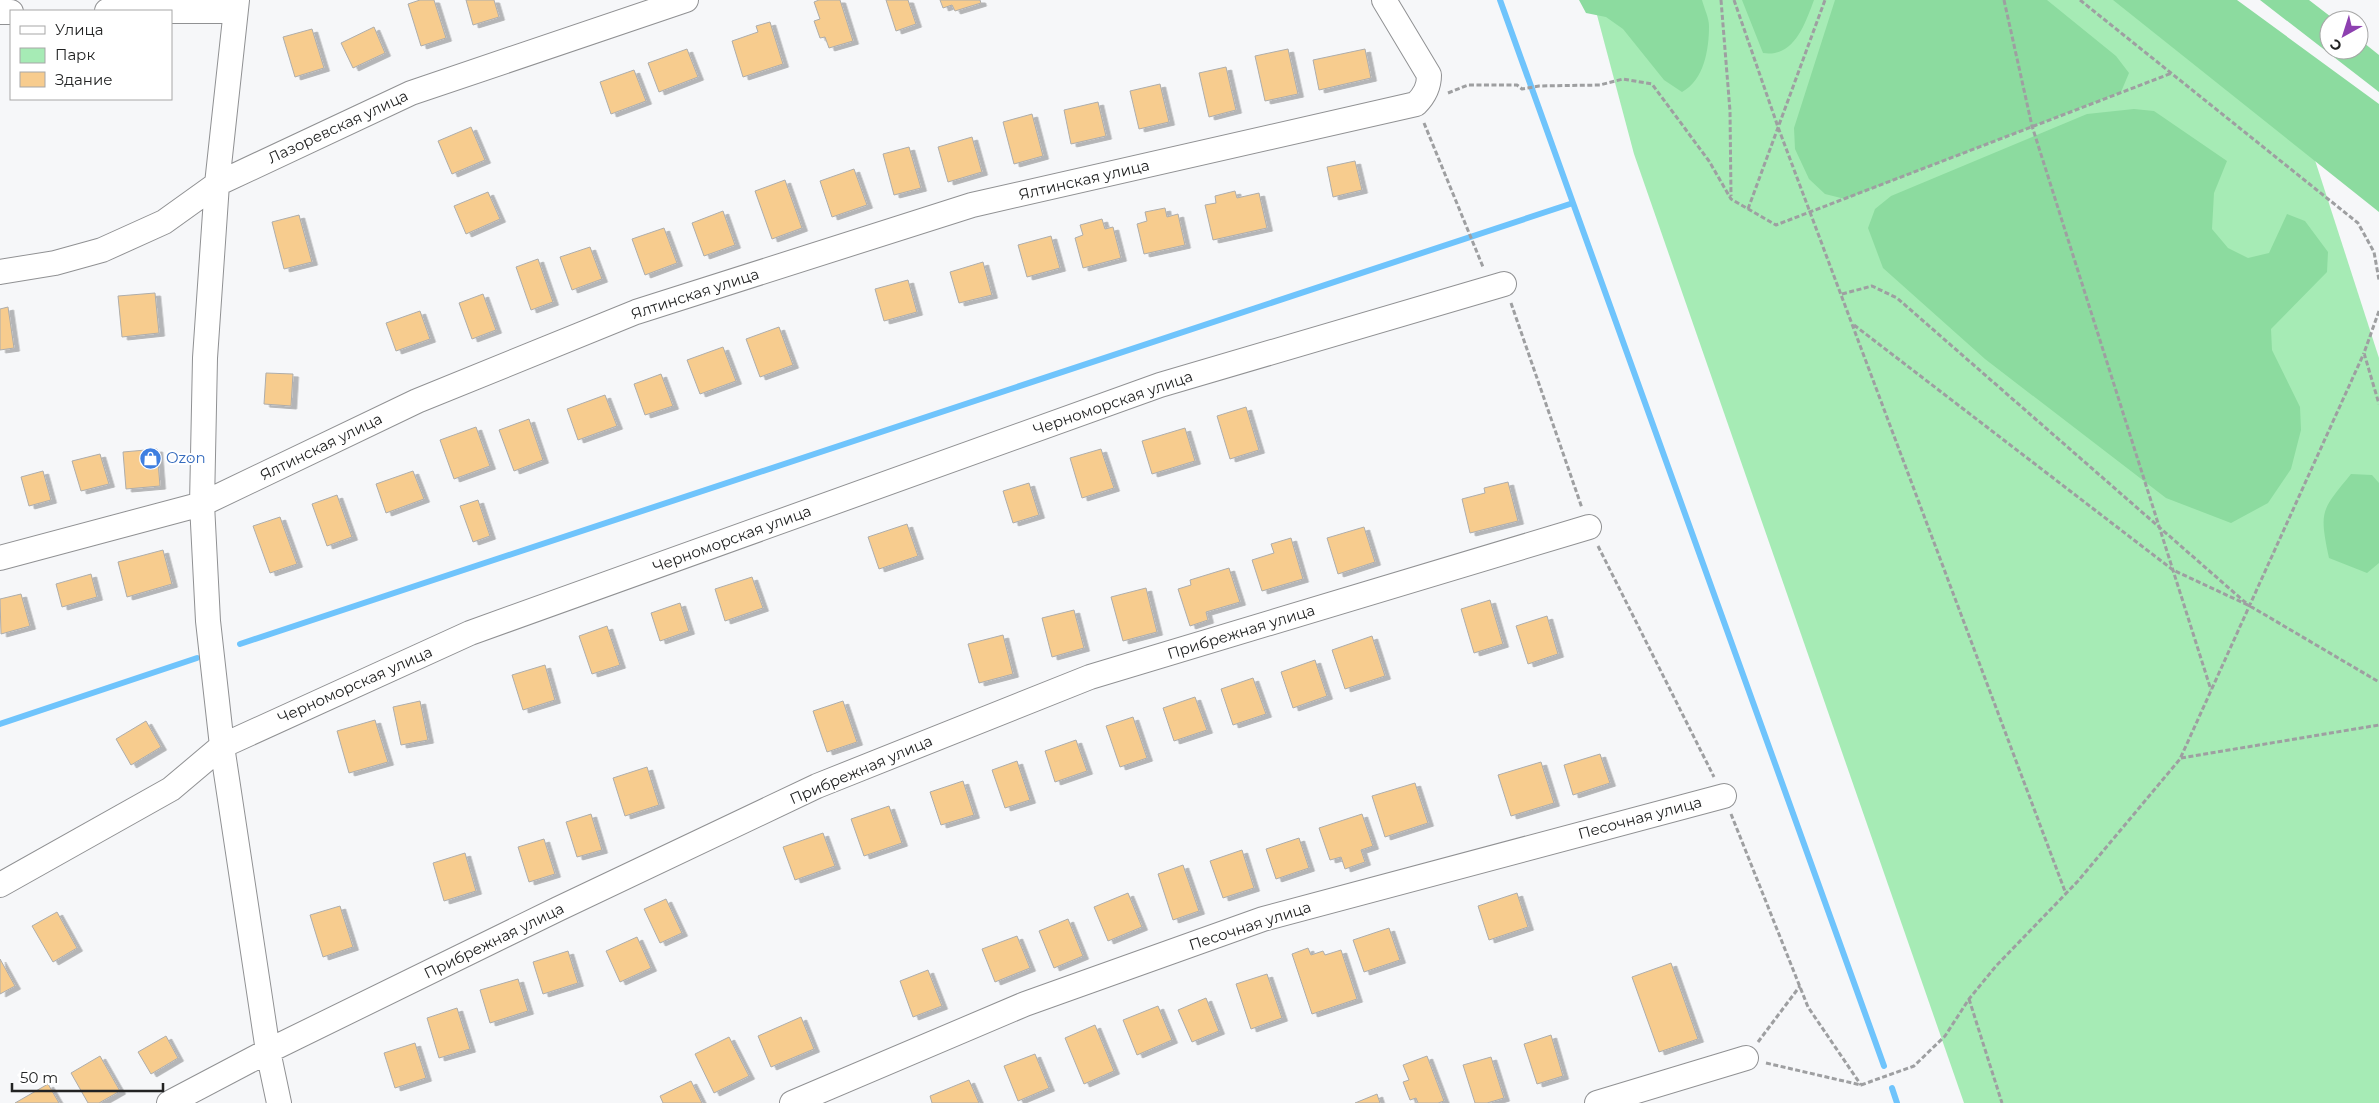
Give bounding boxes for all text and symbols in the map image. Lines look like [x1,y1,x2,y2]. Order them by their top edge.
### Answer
legend [10,10,172,100]
north arrow [2319,10,2369,60]
text: Улица [55,20,103,39]
text: С [2326,35,2345,55]
text: Парк [55,45,95,64]
text: Здание [55,70,113,89]
street label: Лазоревская улица [265,86,411,167]
street label: Ялтинская улица [1017,155,1151,204]
street label: Ялтинская улица [628,264,761,323]
street label: Черноморская улица [1031,366,1195,439]
street label: Ялтинская улица [257,409,385,484]
shop icon: Ozon [138,446,162,470]
place label: Ozon [166,448,206,467]
street label: Черноморская улица [650,501,814,576]
street label: Прибрежная улица [1165,600,1317,663]
street label: Черноморская улица [275,642,435,727]
street label: Прибрежная улица [787,731,935,808]
street label: Песочная улица [1576,792,1704,843]
street label: Песочная улица [1186,897,1313,954]
street label: Прибрежная улица [421,898,567,983]
scale bar [12,1060,164,1092]
text: 50 m [20,1068,58,1087]

